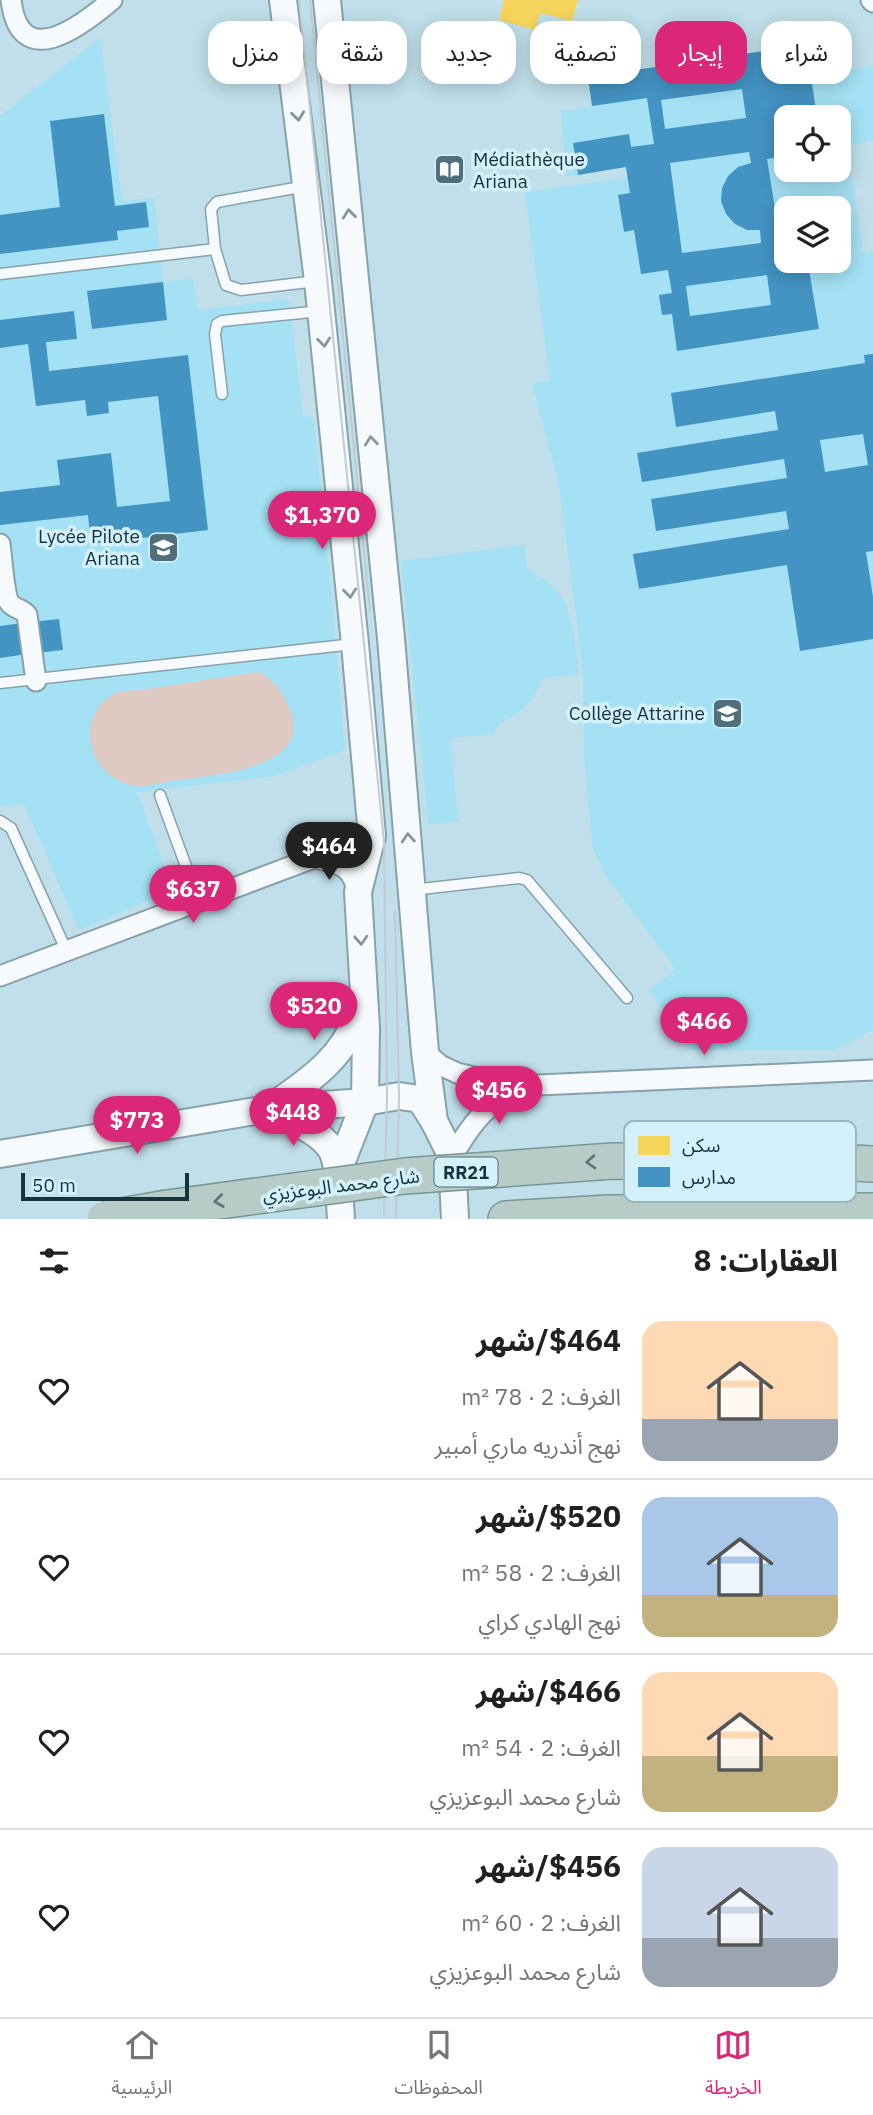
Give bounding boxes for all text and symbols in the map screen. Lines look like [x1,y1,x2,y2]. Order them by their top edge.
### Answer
chip: منزل [208,21,303,84]
chip: شقة [317,21,407,84]
chip: جديد [421,21,516,84]
chip: تصفية [530,21,641,84]
chip: إيجار [655,21,747,84]
chip: شراء [761,21,852,84]
map controls [774,105,851,273]
button: locate [774,105,851,182]
one-way arrow [290,111,305,122]
place label: Médiathèque Ariana [473,147,585,193]
library icon: Médiathèque Ariana [433,153,467,187]
button: layers [774,196,851,273]
one-way arrow [341,208,356,220]
one-way arrow [317,336,332,348]
one-way arrow [364,435,379,446]
pin: $1,370 [265,491,379,551]
text: $1,370 [284,499,360,529]
place label: Lycée Pilote Ariana [38,524,140,570]
school or university icon: Lycée Pilote Ariana [146,530,180,564]
one-way arrow [342,587,357,599]
school or university icon: Collège Attarine [711,696,745,730]
place label: Collège Attarine [569,701,705,725]
pin: $464 [288,822,370,882]
text: $464 [301,830,357,860]
one-way arrow [401,832,416,843]
pin: $637 [152,866,234,925]
text: $637 [165,873,221,903]
one-way arrow [353,935,368,946]
pin: $520 [273,982,355,1042]
text: $520 [286,990,342,1020]
pin: $466 [663,998,745,1057]
text: $466 [676,1005,732,1035]
pin: $456 [458,1066,540,1126]
text: $456 [471,1074,527,1104]
pin: $448 [252,1088,334,1148]
pin: $773 [96,1096,178,1156]
text: $448 [265,1096,321,1126]
text: $773 [109,1104,165,1134]
legend [624,1121,856,1202]
text: سكن [682,1133,720,1157]
one-way arrow [585,1155,596,1170]
road number: RR21 [434,1157,498,1186]
street label: شارع محمد البوعزيزي [261,1163,421,1210]
text: مدارس [682,1165,736,1189]
scale bar [21,1170,189,1202]
text: 50 m [32,1173,76,1197]
one-way arrow [213,1193,225,1208]
text: العقارات: 8 [694,1240,838,1279]
icon: filters [35,1242,73,1280]
text: $464/شهر [476,1320,621,1359]
icon: home [698,1349,782,1433]
icon: heart [35,1372,73,1410]
text: الغرف: 2 · 78 m² [461,1381,621,1411]
text: نهج أندريه ماري أمبير [435,1430,621,1460]
text: $520/شهر [476,1496,621,1535]
icon: home [698,1525,782,1609]
icon: heart [35,1548,73,1586]
text: الغرف: 2 · 58 m² [461,1557,621,1587]
text: نهج الهادي كراي [478,1606,621,1636]
text: $466/شهر [476,1671,621,1710]
icon: home [698,1700,782,1784]
icon: heart [35,1723,73,1761]
text: الغرف: 2 · 54 m² [461,1732,621,1762]
text: شارع محمد البوعزيزي [429,1781,621,1811]
text: $456/شهر [476,1846,621,1885]
icon: home [698,1875,782,1959]
icon: heart [35,1898,73,1936]
text: الغرف: 2 · 60 m² [461,1907,621,1937]
text: شارع محمد البوعزيزي [429,1956,621,1986]
tab: الرئيسية [111,2026,172,2108]
tab: المحفوظات [395,2026,483,2108]
tab: الخريطة [705,2026,762,2108]

